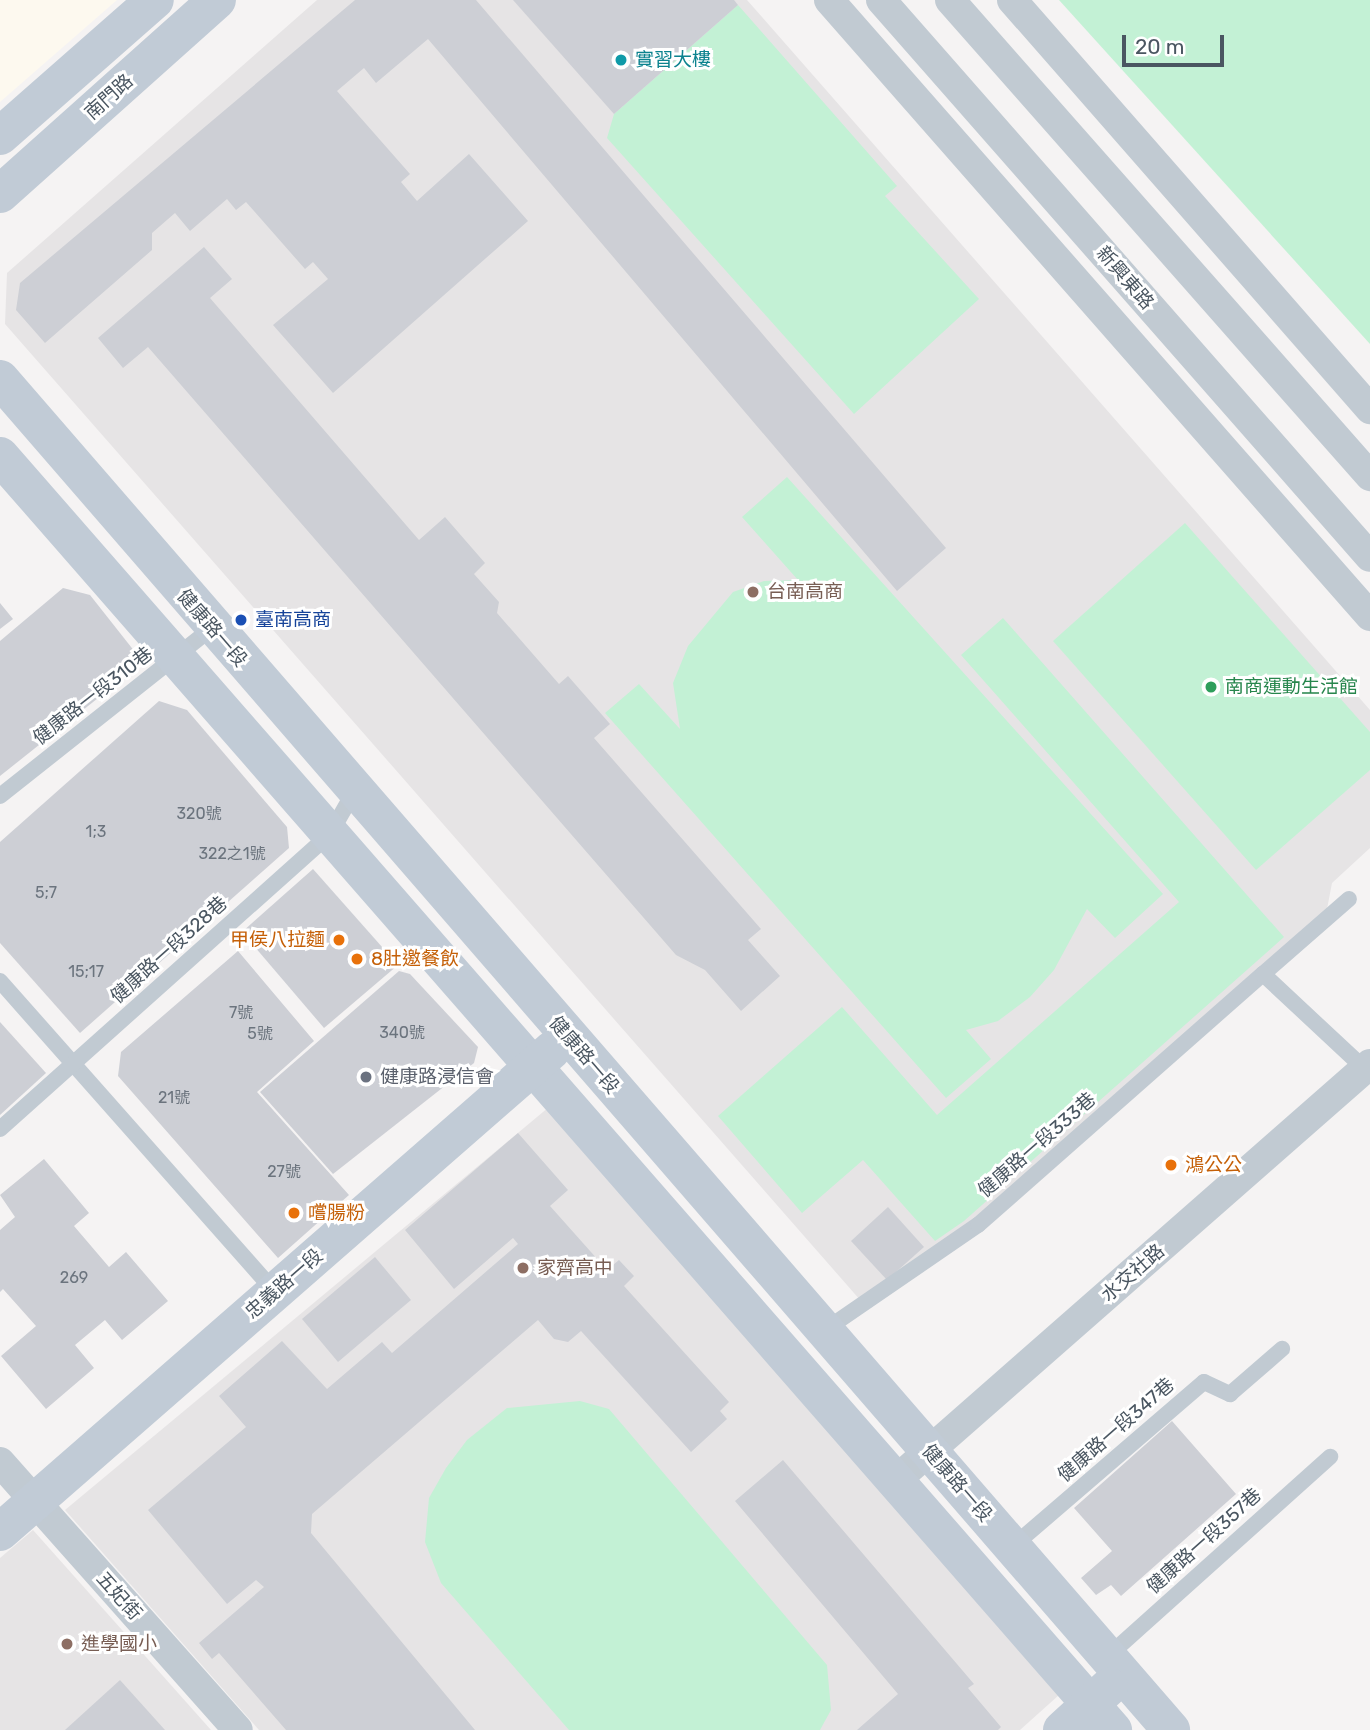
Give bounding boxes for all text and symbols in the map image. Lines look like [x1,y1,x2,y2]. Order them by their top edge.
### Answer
scale bar [1125,21,1226,65]
text: 20 m [1135,34,1184,59]
place label: 實習大樓 [635,49,711,71]
marker: 實習大樓 [613,52,629,68]
street label: 南門路 [80,69,138,125]
street label: 新興東路 [1091,242,1159,314]
place label: 台南高商 [767,581,843,603]
marker: 台南高商 [745,584,761,600]
street label: 健康路一段 [172,585,252,671]
place label: 臺南高商 [255,609,331,631]
marker: 臺南高商 [233,612,249,628]
street label: 健康路一段310巷 [29,642,157,750]
place label: 南商運動生活館 [1225,676,1358,698]
marker: 南商運動生活館 [1203,679,1219,695]
house number: 320號 [176,804,222,824]
house number: 1;3 [86,822,106,842]
house number: 322之1號 [198,844,266,864]
house number: 5;7 [35,883,57,903]
street label: 健康路一段328巷 [106,892,232,1008]
place label: 甲侯八拉麵 [230,929,325,951]
marker: 甲侯八拉麵 [331,932,347,948]
place label: 8肚邀餐飲 [371,948,459,970]
marker: 8肚邀餐飲 [349,951,365,967]
house number: 15;17 [68,962,104,982]
house number: 7號 [229,1003,253,1023]
street label: 健康路一段 [544,1012,624,1098]
house number: 340號 [379,1023,425,1043]
house number: 5號 [247,1024,273,1044]
place label: 健康路浸信會 [380,1066,494,1088]
marker: 健康路浸信會 [358,1069,374,1085]
house number: 21號 [158,1088,190,1108]
street label: 健康路一段333巷 [974,1088,1100,1202]
place label: 鴻公公 [1185,1154,1242,1176]
marker: 鴻公公 [1163,1157,1179,1173]
house number: 27號 [267,1162,301,1182]
place label: 嚐腸粉 [308,1202,365,1224]
marker: 嚐腸粉 [286,1205,302,1221]
street label: 水交社路 [1097,1239,1169,1307]
street label: 忠義路一段 [241,1244,327,1324]
place label: 家齊高中 [537,1257,613,1279]
marker: 家齊高中 [515,1260,531,1276]
house number: 269 [60,1268,88,1288]
street label: 健康路一段347巷 [1053,1373,1179,1487]
street label: 健康路一段 [917,1440,997,1526]
street label: 健康路一段357巷 [1142,1484,1266,1598]
street label: 五妃街 [91,1567,147,1625]
place label: 進學國小 [81,1633,157,1655]
marker: 進學國小 [59,1636,75,1652]

